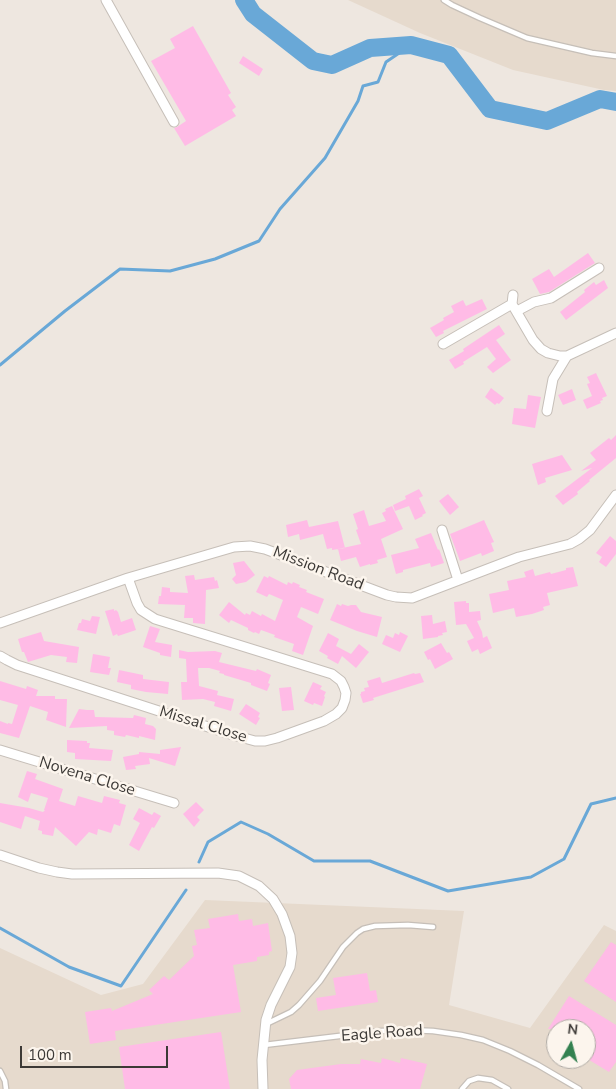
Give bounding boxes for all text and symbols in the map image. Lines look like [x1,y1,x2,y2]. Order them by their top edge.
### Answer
street label: Mission Road [270,543,366,595]
street label: Missal Close [157,703,249,747]
street label: Novena Close [37,753,137,801]
north arrow [546,1019,596,1069]
text: N [566,1020,579,1040]
street label: Eagle Road [341,1022,423,1046]
scale bar [22,1036,170,1068]
text: 100 m [28,1045,72,1065]

